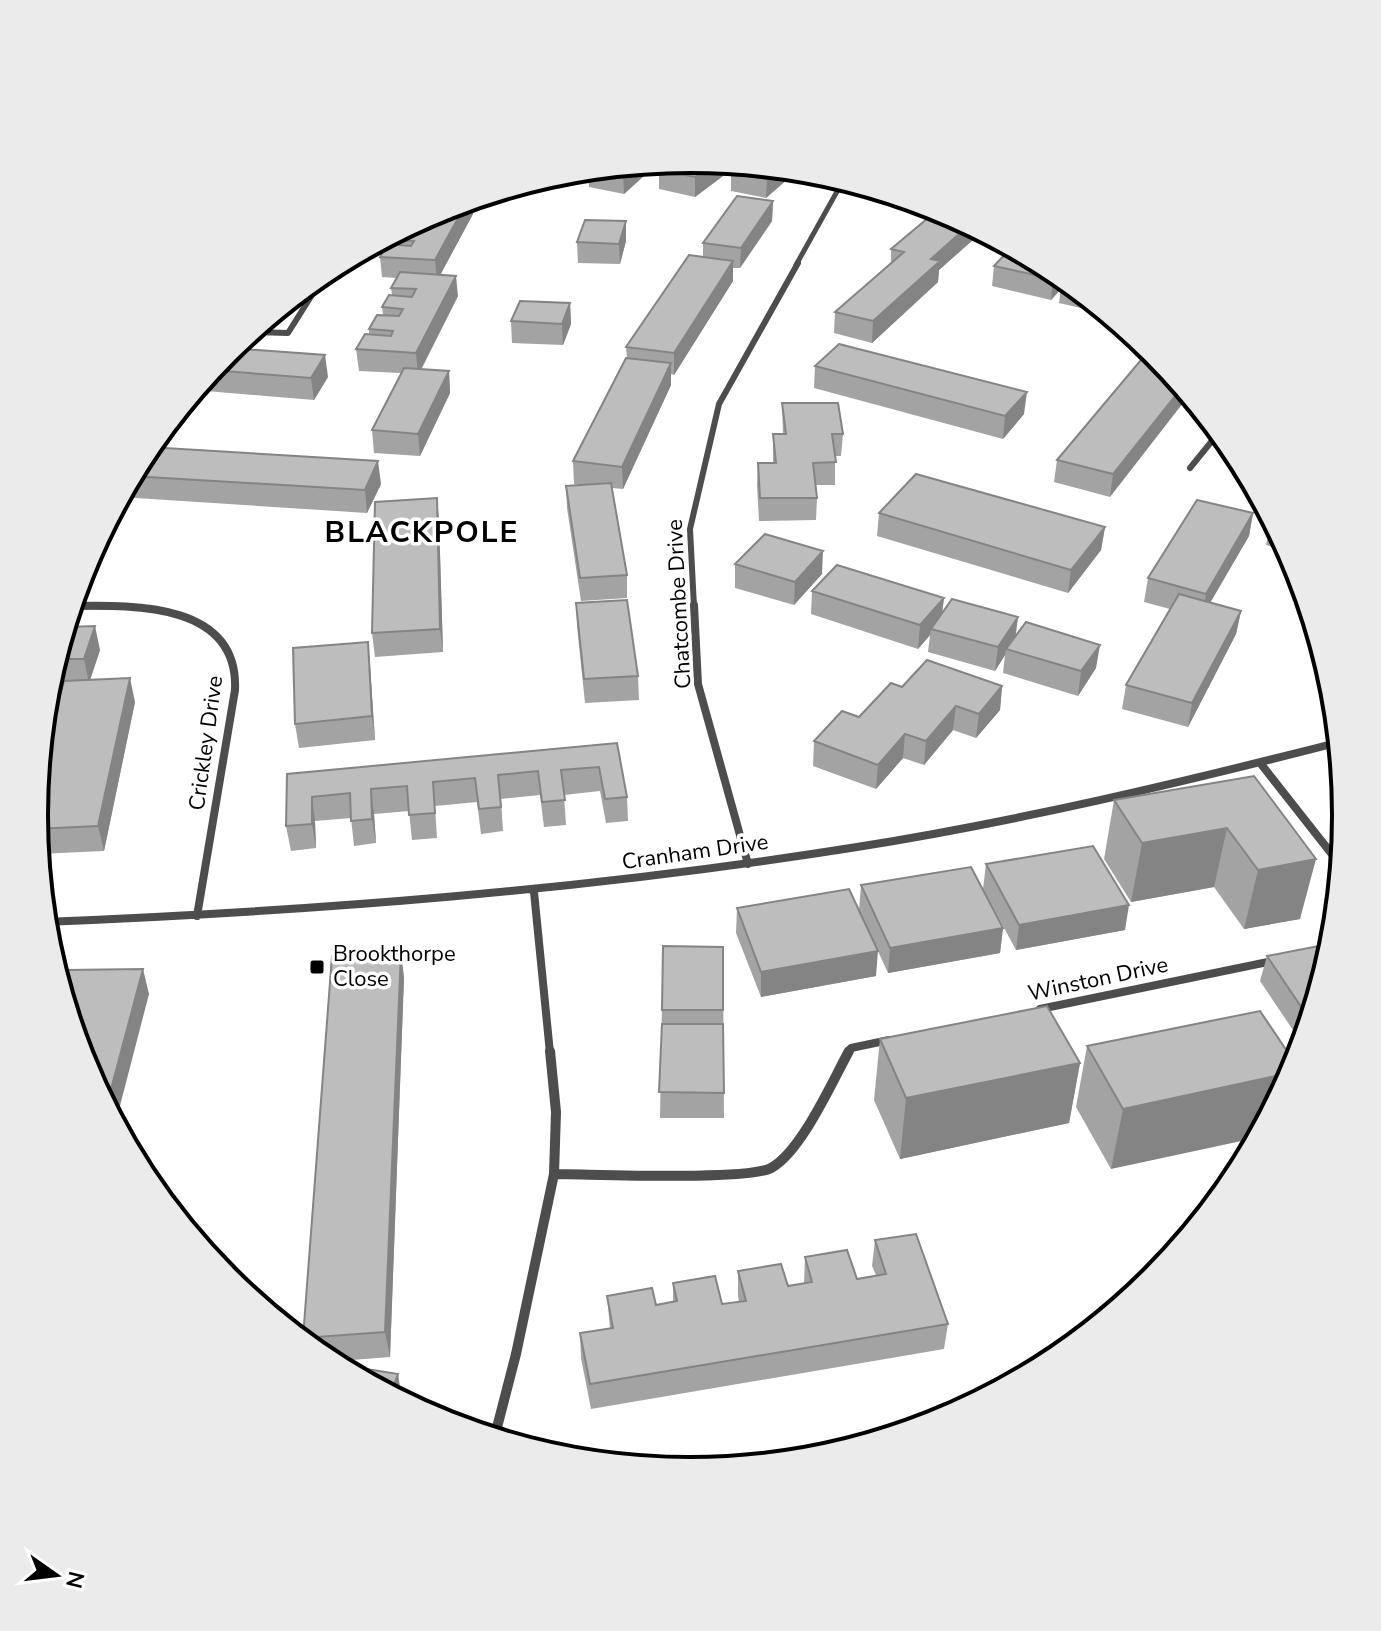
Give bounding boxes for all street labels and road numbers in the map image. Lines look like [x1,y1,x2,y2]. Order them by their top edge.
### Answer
street label: Chatcombe Drive [660,518,698,690]
street label: Crickley Drive [182,674,230,812]
street label: Cranham Drive [620,827,770,877]
street label: Winston Drive [1025,950,1171,1008]

